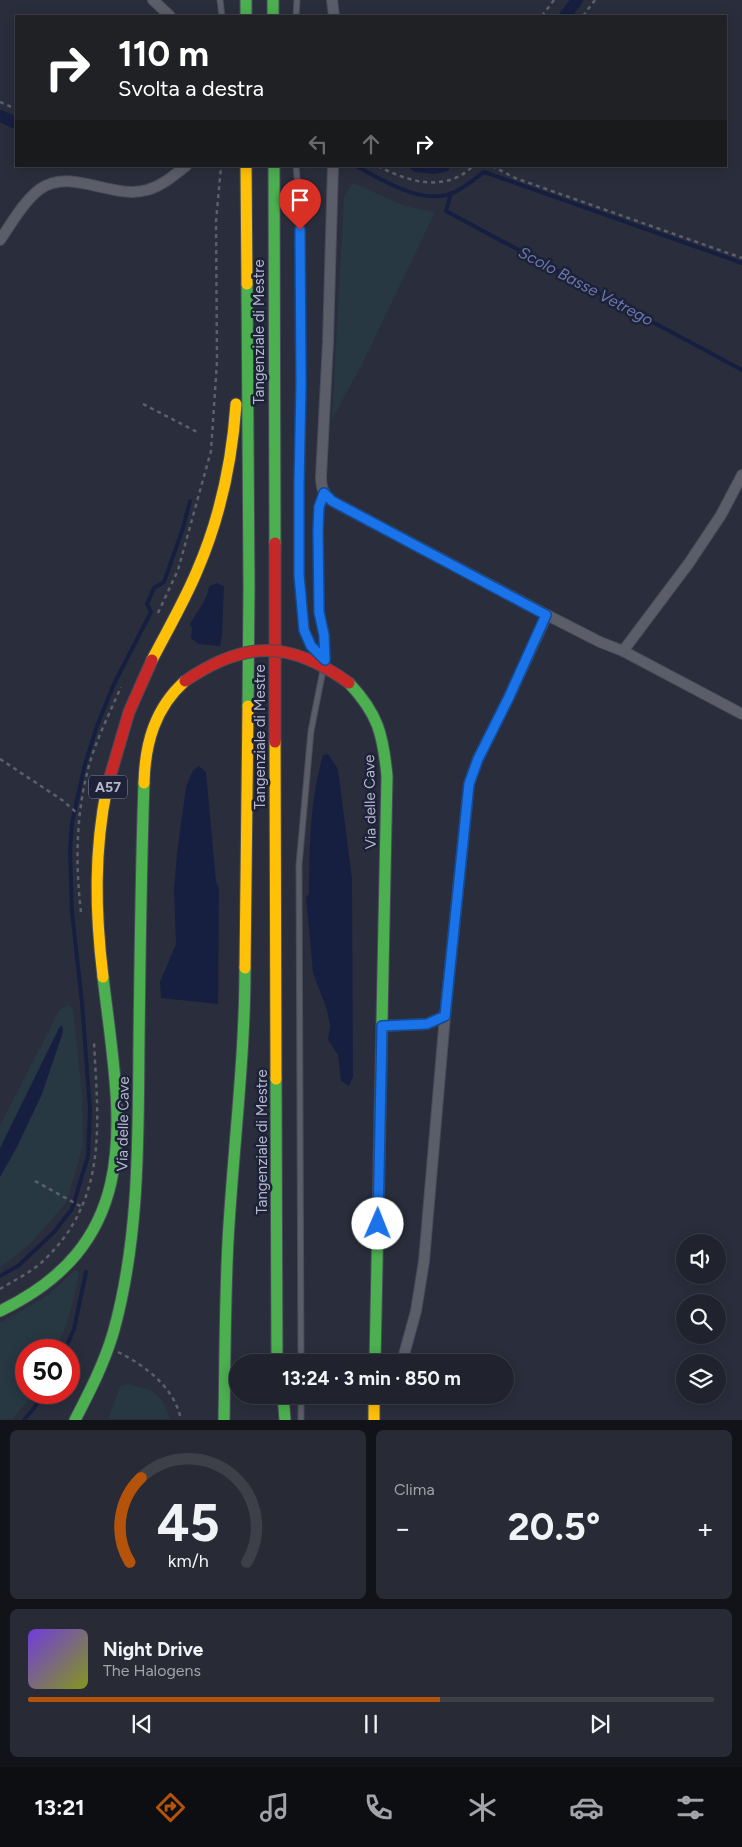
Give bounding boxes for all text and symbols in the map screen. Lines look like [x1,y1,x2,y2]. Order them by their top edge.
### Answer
text: 110 m [118,33,209,75]
icon: right [35,35,100,100]
text: Svolta a destra [118,75,264,102]
icon: left [304,130,332,158]
icon: ahead [357,130,385,158]
icon: right [410,130,438,158]
pin [279,179,321,230]
icon: arrive [286,186,314,214]
water label: Scolo Basse Vetrego [515,242,657,330]
street label: Tangenziale di Mestre [250,259,268,405]
street label: Tangenziale di Mestre [251,664,269,810]
street label: Via delle Cave [360,754,380,850]
road number: A57 [89,776,127,799]
street label: Tangenziale di Mestre [253,1069,271,1215]
street label: Via delle Cave [113,1076,133,1172]
position arrow [351,1197,403,1249]
map controls [676,1234,726,1404]
button: sound [676,1234,726,1284]
button: search [676,1294,726,1344]
speed limit sign: 50 [15,1339,80,1404]
button: layers [676,1354,726,1404]
text: 13:24 · 3 min · 850 m [282,1367,461,1390]
text: Clima [394,1480,435,1499]
text: 45 [156,1492,220,1554]
text: 20.5° [508,1504,600,1550]
text: − [394,1511,411,1545]
text: + [697,1511,714,1545]
text: km/h [168,1550,208,1571]
text: Night Drive [103,1638,203,1661]
text: The Halogens [103,1661,201,1680]
icon: previous [128,1710,156,1738]
icon: pause [357,1710,385,1738]
icon: next [586,1710,614,1738]
icon: directions [153,1790,188,1825]
icon: music [257,1790,292,1825]
icon: phone [361,1790,396,1825]
icon: climate [465,1790,500,1825]
icon: car [569,1790,604,1825]
icon: filters [673,1790,708,1825]
text: 13:21 [34,1794,85,1821]

